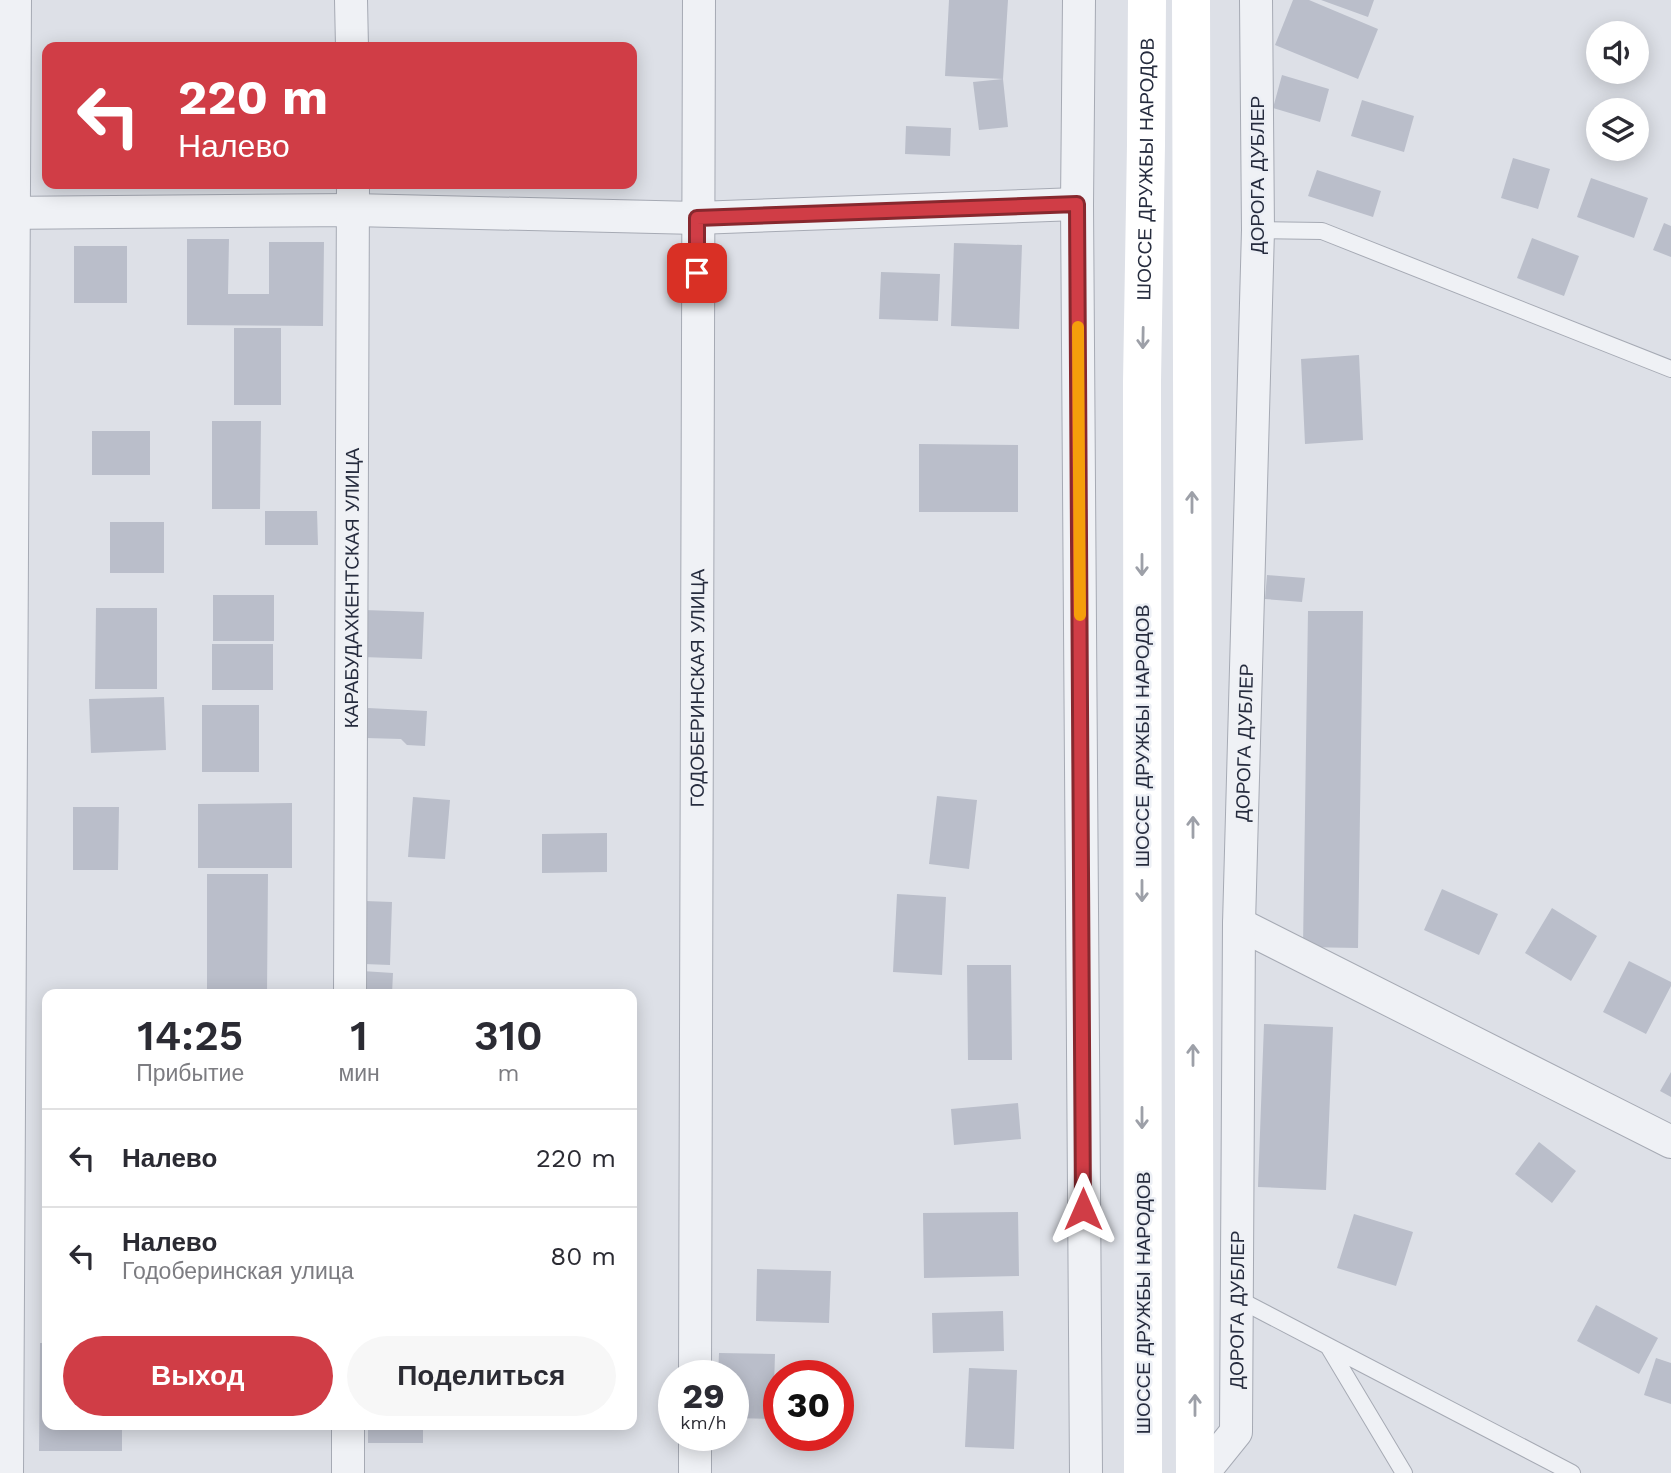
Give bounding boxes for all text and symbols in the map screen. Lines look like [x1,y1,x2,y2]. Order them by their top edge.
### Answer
map controls [1586,21,1649,161]
button: sound [1586,21,1649,84]
street label: ШОССЕ ДРУЖБЫ НАРОДОВ [1132,38,1158,301]
text: 220 m [178,68,328,126]
icon: left [63,70,154,161]
street label: ДОРОГА ДУБЛЕР [1246,96,1269,254]
button: layers [1586,98,1649,161]
text: Налево [178,127,290,165]
pin [667,243,727,303]
icon: arrive [678,254,716,292]
one-way arrow [1136,326,1149,349]
street label: КАРАБУДАХКЕНТСКАЯ УЛИЦА [339,447,364,728]
one-way arrow [1185,491,1199,514]
one-way arrow [1135,553,1149,576]
street label: ГОДОБЕРИНСКАЯ УЛИЦА [685,568,709,807]
street label: ШОССЕ ДРУЖБЫ НАРОДОВ [1131,605,1154,867]
street label: ДОРОГА ДУБЛЕР [1230,663,1258,822]
one-way arrow [1186,816,1200,839]
one-way arrow [1135,879,1149,902]
text: 14:25 [137,1011,243,1060]
text: 1 [350,1011,368,1060]
text: 310 [474,1011,543,1060]
one-way arrow [1186,1044,1200,1067]
text: Прибытие [136,1060,244,1087]
text: мин [338,1060,380,1087]
text: m [497,1060,519,1087]
one-way arrow [1135,1106,1149,1129]
icon: left [63,1139,101,1177]
text: Налево [122,1143,217,1173]
text: 220 m [536,1143,616,1173]
position arrow [1046,1172,1120,1246]
street label: ШОССЕ ДРУЖБЫ НАРОДОВ [1132,1172,1155,1434]
text: Налево [122,1227,217,1257]
street label: ДОРОГА ДУБЛЕР [1225,1230,1249,1389]
icon: left [63,1237,101,1275]
text: 80 m [550,1241,616,1271]
text: Годоберинская улица [122,1258,354,1285]
button: Выход [63,1336,333,1416]
button: Поделиться [347,1336,616,1416]
speed limit sign: 30 [763,1360,854,1451]
text: 29 [682,1375,725,1417]
one-way arrow [1188,1394,1202,1417]
text: km/h [680,1412,727,1433]

